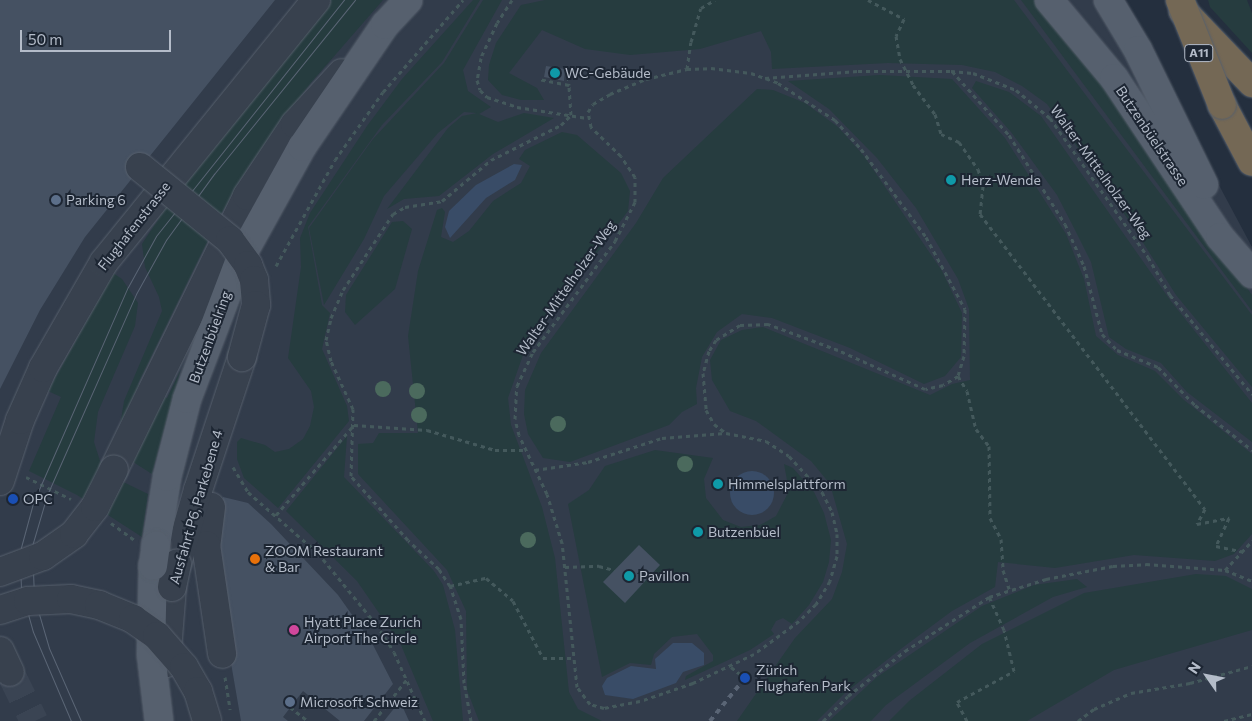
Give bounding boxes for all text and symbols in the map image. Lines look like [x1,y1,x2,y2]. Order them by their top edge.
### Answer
scale bar [22,20,174,52]
text: 50 m [28,30,62,48]
road number: A11 [1184,44,1214,62]
place label: WC-Gebäude [565,65,651,81]
marker: WC-Gebäude [549,67,561,79]
street label: Butzenbüelstrasse [1112,83,1192,189]
street label: Walter-Mittelholzer-Weg [1047,102,1155,242]
place label: Herz-Wende [961,172,1041,188]
marker: Herz-Wende [945,174,957,186]
street label: Flughafenstrasse [94,178,174,274]
place label: Parking 6 [66,192,126,208]
marker: Parking 6 [50,194,62,206]
street label: Walter-Mittelholzer-Weg [513,217,619,359]
street label: Butzenbüelring [186,289,234,385]
street label: Ausfahrt P6, Parkebene 4 [166,428,226,586]
place label: Himmelsplattform [728,476,846,492]
marker: Himmelsplattform [712,478,724,490]
place label: OPC [23,491,53,507]
marker: OPC [7,493,19,505]
place label: Butzenbüel [708,524,780,540]
marker: Butzenbüel [692,526,704,538]
place label: ZOOM Restaurant & Bar [265,543,383,576]
marker: ZOOM Restaurant & Bar [249,553,261,565]
place label: Pavillon [639,568,689,584]
marker: Pavillon [623,570,635,582]
place label: Hyatt Place Zurich Airport The Circle [304,614,421,646]
marker: Hyatt Place Zurich Airport The Circle [288,624,300,636]
north arrow [1182,651,1232,701]
text: N [1184,659,1204,677]
place label: Zürich Flughafen Park [756,662,851,694]
marker: Zürich Flughafen Park [738,671,752,685]
place label: Microsoft Schweiz [300,694,418,710]
marker: Microsoft Schweiz [284,696,296,708]

